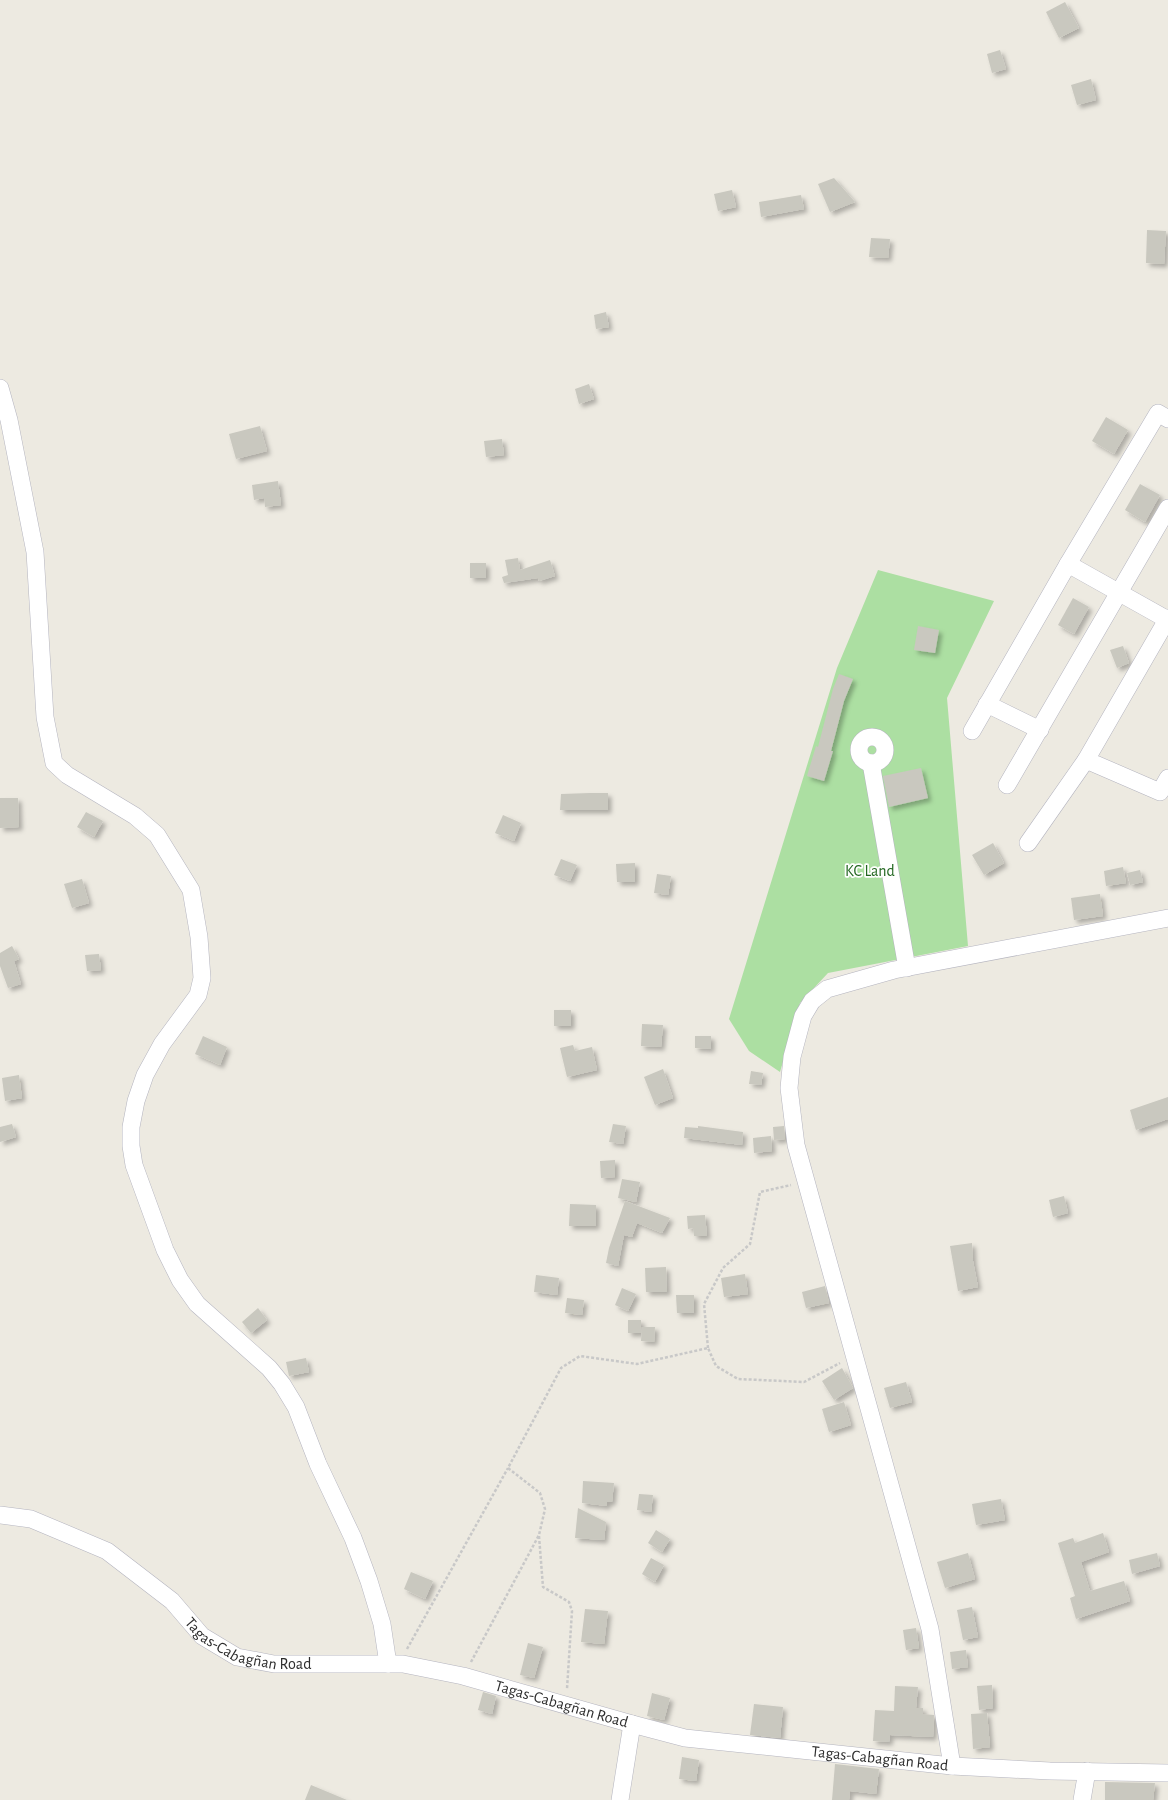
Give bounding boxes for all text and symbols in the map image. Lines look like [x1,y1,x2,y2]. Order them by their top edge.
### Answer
park label: KC Land [845,863,895,879]
street label: Tagas-Cabagñan Road [182,1614,311,1672]
street label: Tagas-Cabagñan Road [493,1678,630,1730]
street label: Tagas-Cabagñan Road [811,1743,949,1774]

